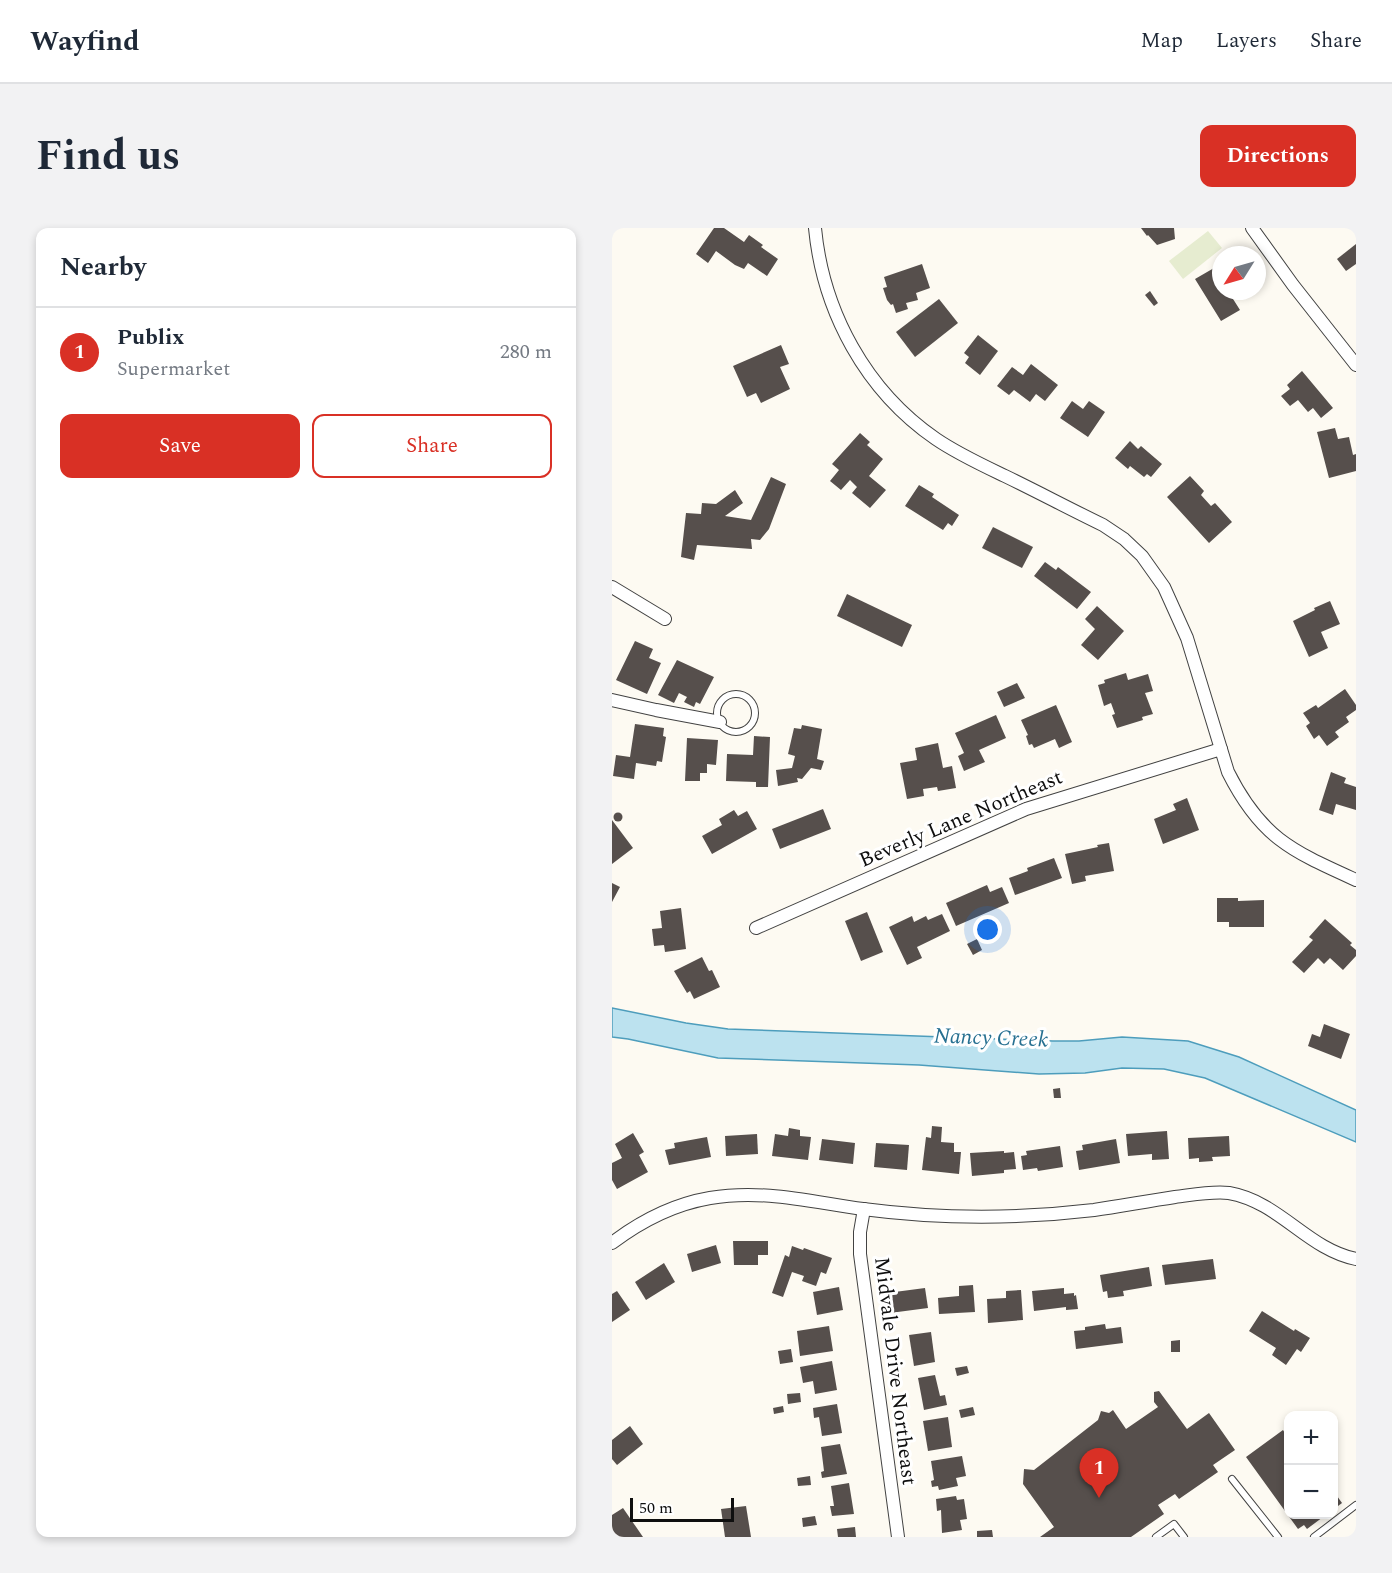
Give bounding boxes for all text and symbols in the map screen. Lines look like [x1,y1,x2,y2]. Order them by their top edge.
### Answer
text: Wayfind [30,20,139,63]
text: Map [1141,25,1183,57]
text: Layers [1216,25,1277,57]
text: Share [1310,25,1362,57]
text: Find us [36,125,180,188]
button: Directions [1200,125,1356,187]
north arrow [1212,246,1266,300]
text: Nearby [60,247,146,287]
text: Publix [117,321,184,354]
text: 1 [74,337,85,367]
text: 280 m [500,337,552,367]
text: Supermarket [117,354,230,384]
button: Save [60,414,300,478]
button: Share [312,414,552,478]
street label: Beverly Lane Northeast [854,762,1068,876]
your location [973,915,1002,944]
water label: Nancy Creek [933,1020,1049,1056]
street label: Midvale Drive Northeast [865,1255,925,1487]
map controls [1284,1411,1338,1519]
button: + [1284,1411,1338,1465]
pin: 1 [1080,1448,1118,1498]
button: − [1284,1465,1338,1519]
scale bar [630,1495,734,1522]
text: 50 m [639,1496,673,1520]

